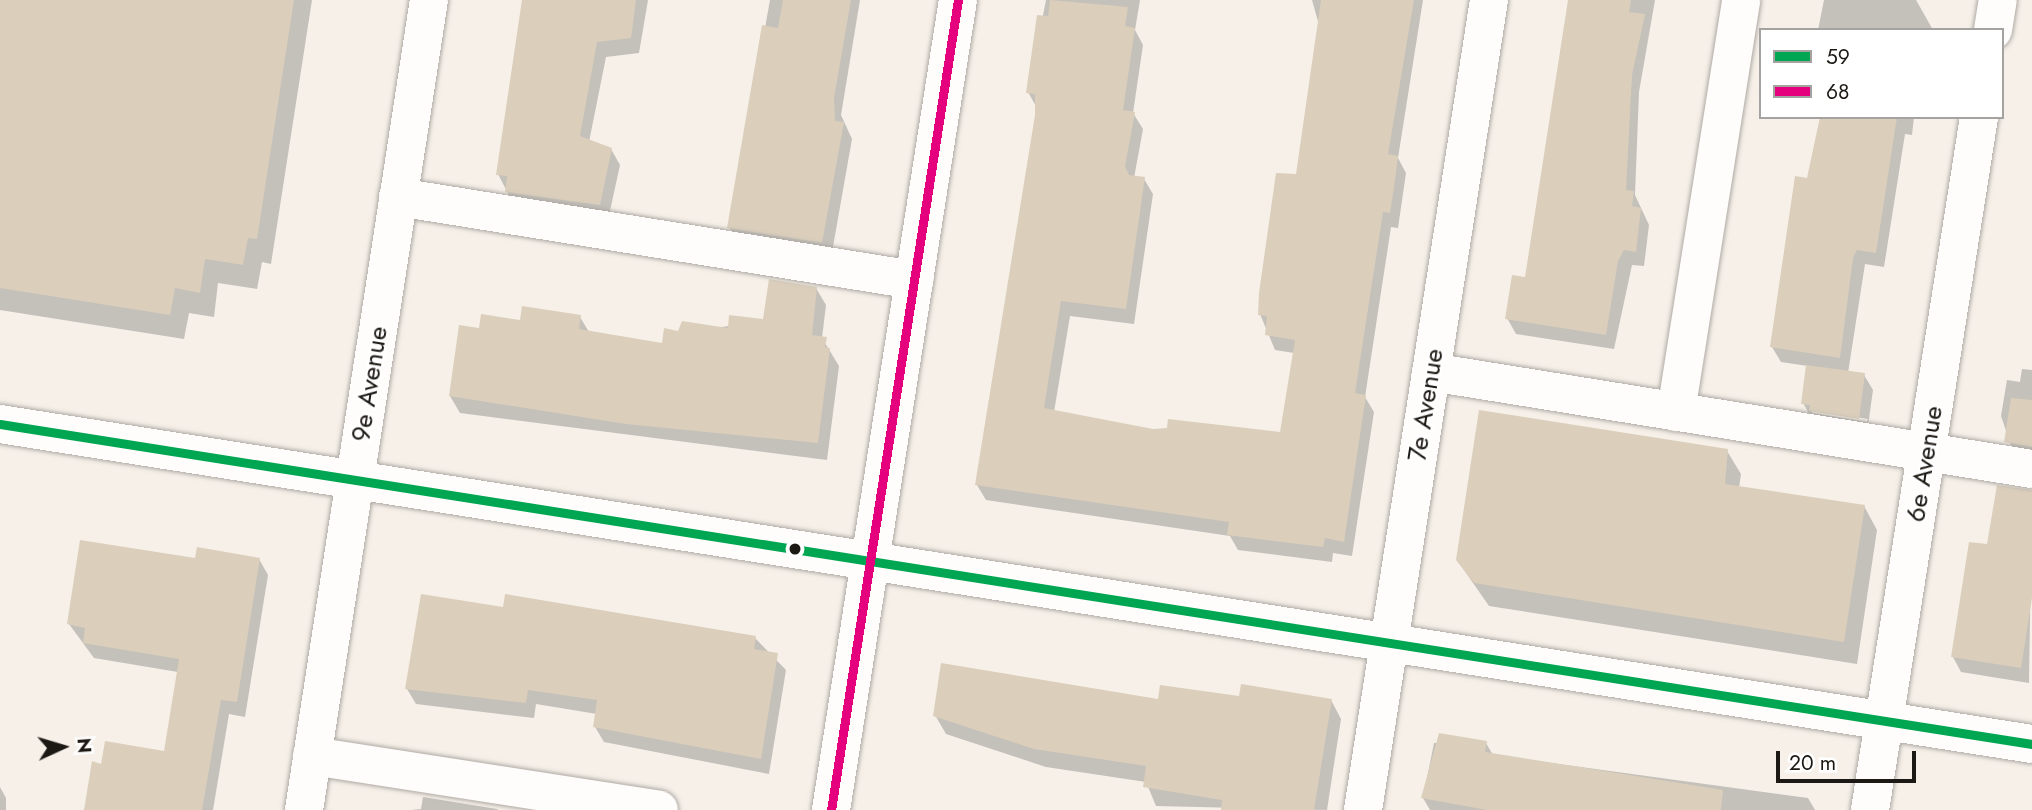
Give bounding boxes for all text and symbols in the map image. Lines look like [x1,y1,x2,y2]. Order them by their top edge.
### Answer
legend [1759,28,2004,119]
text: 59 [1826,42,1850,72]
text: 68 [1826,77,1850,107]
street label: 9e Avenue [345,324,395,444]
street label: 7e Avenue [1402,346,1450,464]
street label: 6e Avenue [1900,404,1950,524]
unlabelled marker [788,542,802,556]
north arrow [28,712,98,782]
scale bar [1780,736,1920,780]
text: N [70,737,98,754]
text: 20 m [1789,748,1836,778]

